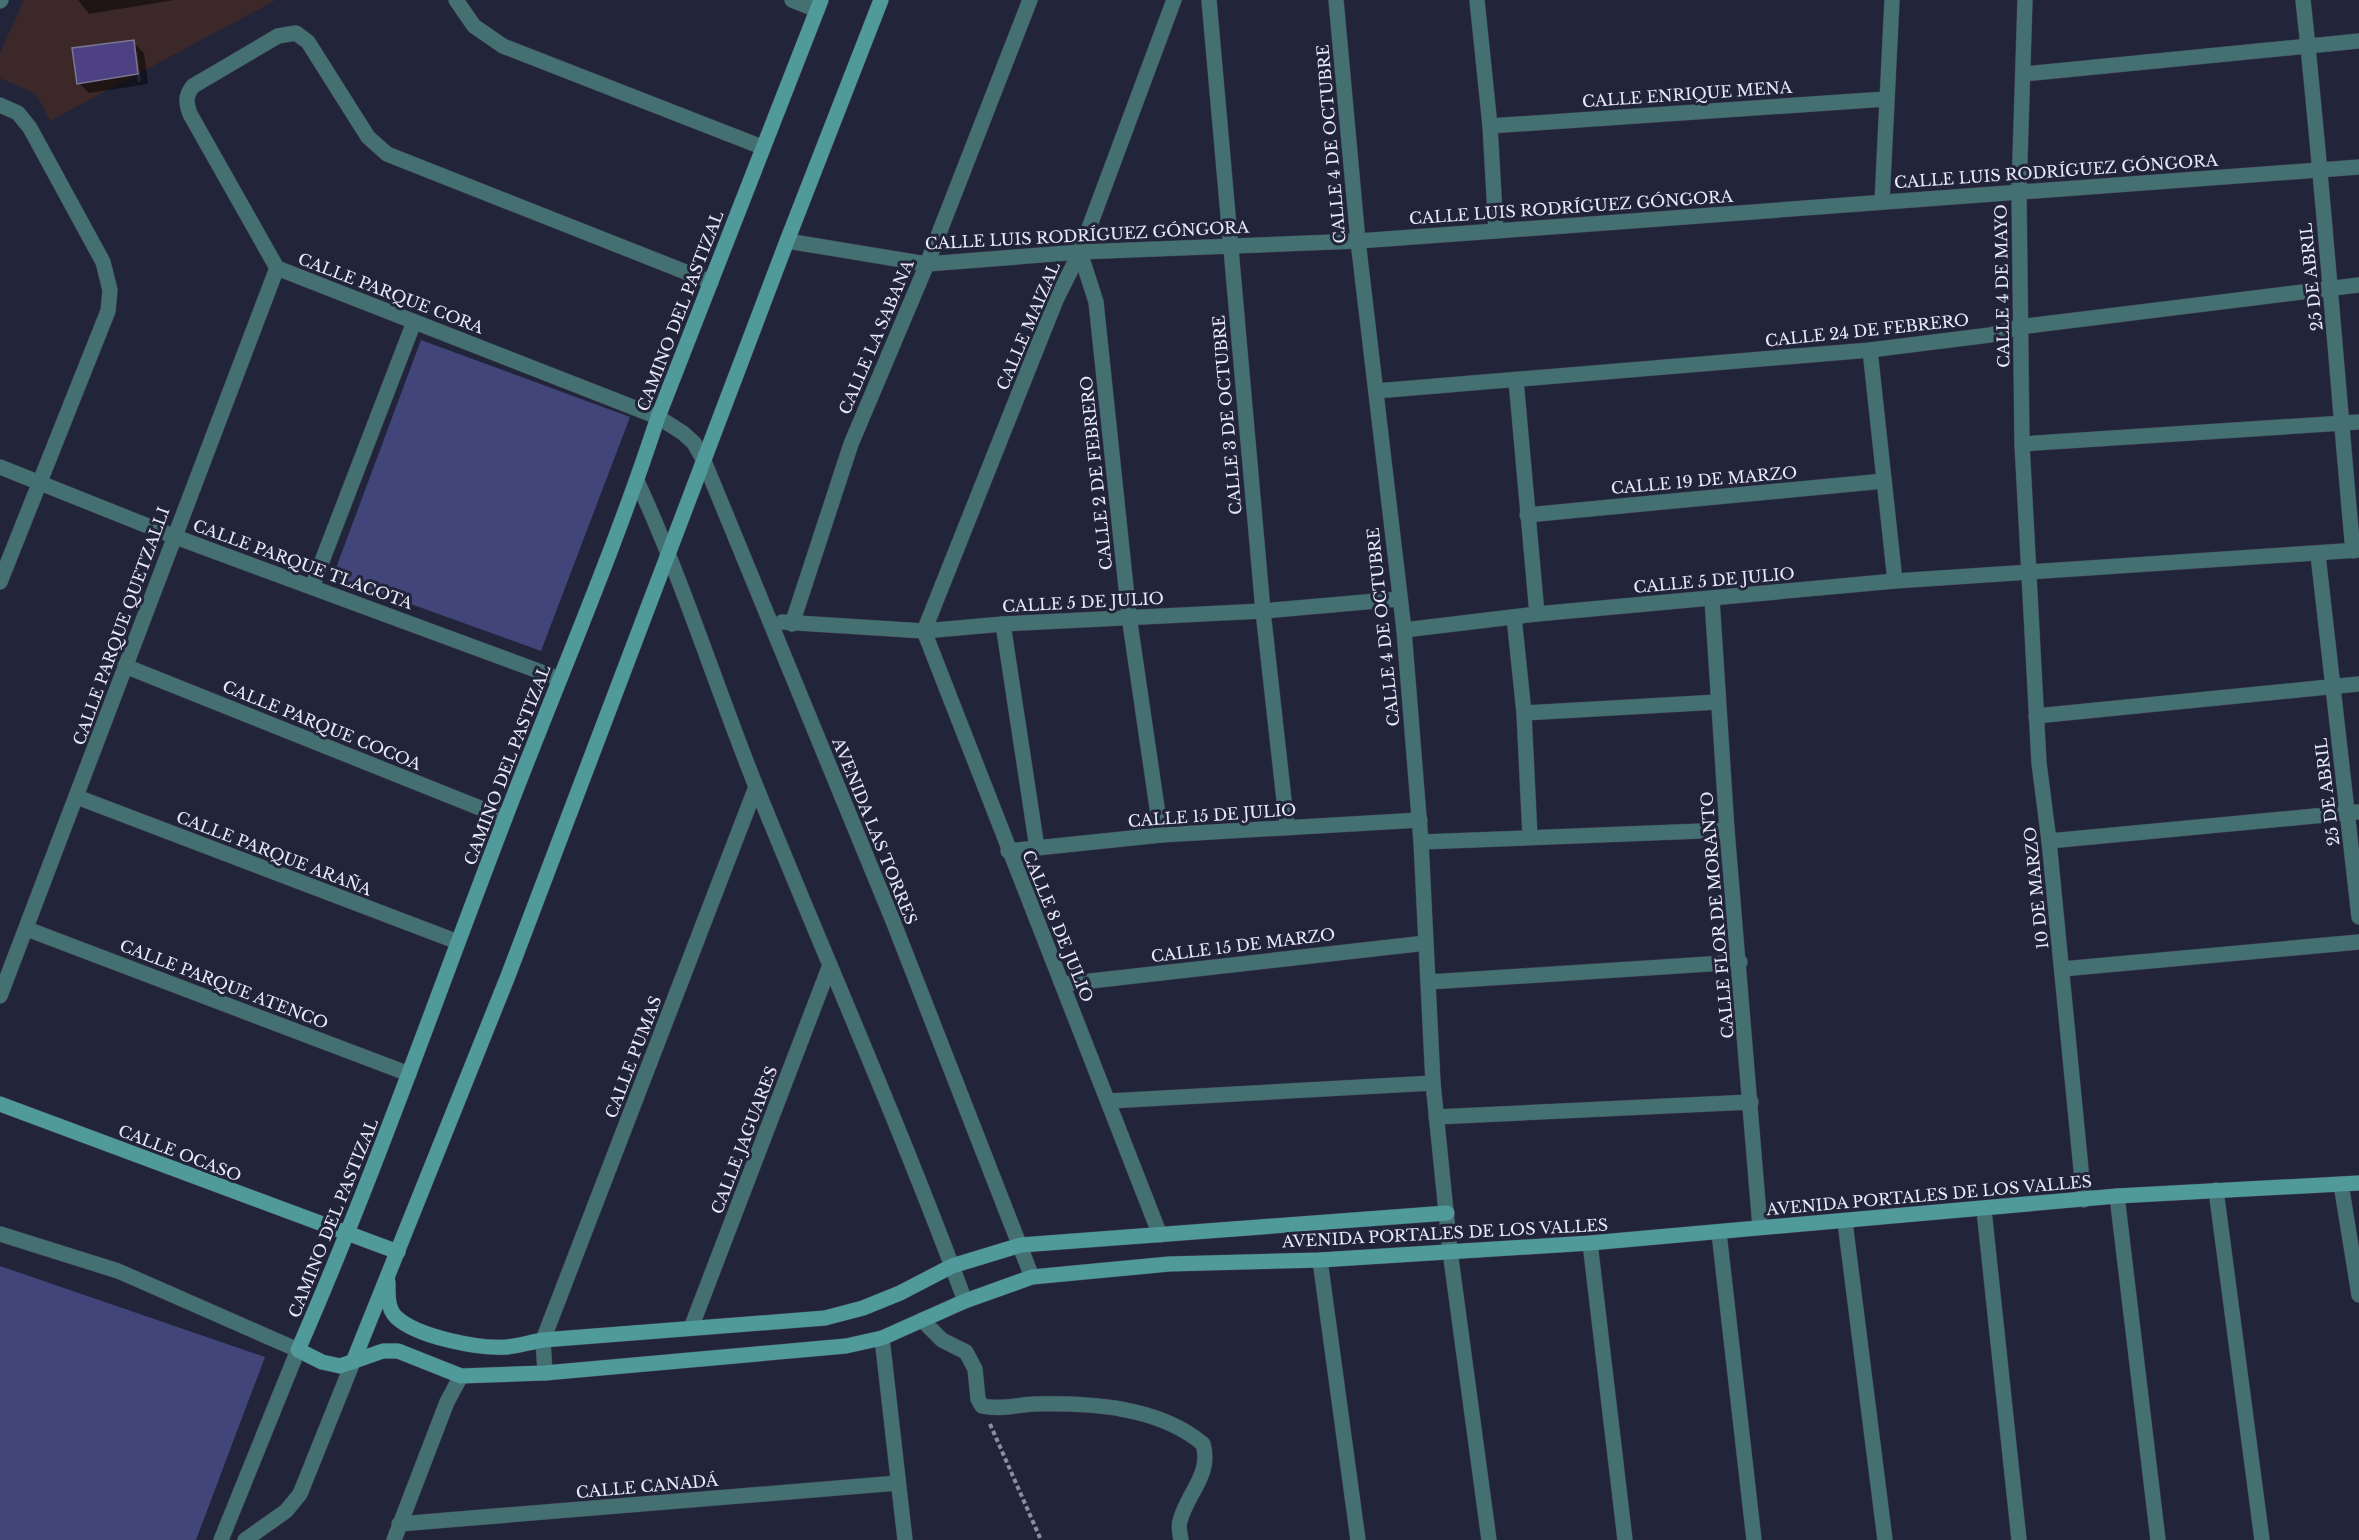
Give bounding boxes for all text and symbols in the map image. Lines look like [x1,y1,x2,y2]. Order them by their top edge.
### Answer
street label: CALLE 4 DE OCTUBRE [1312,44,1350,244]
street label: CALLE ENRIQUE MENA [1581,77,1793,111]
street label: CALLE LUIS RODRÍGUEZ GÓNGORA [1893,150,2219,192]
street label: CALLE LUIS RODRÍGUEZ GÓNGORA [1408,186,1734,228]
street label: CALLE 4 DE MAYO [1991,204,2013,368]
street label: CAMINO DEL PASTIZAL [633,208,728,414]
street label: CALLE LUIS RODRÍGUEZ GÓNGORA [924,216,1250,253]
street label: 25 DE ABRIL [2295,222,2327,332]
street label: CALLE PARQUE CORA [295,248,487,338]
street label: CALLE LA SABANA [834,256,918,417]
street label: CALLE MAIZAL [992,259,1064,393]
street label: CALLE 24 DE FEBRERO [1764,309,1970,351]
street label: CALLE 3 DE OCTUBRE [1208,314,1246,516]
street label: CALLE 2 DE FEBRERO [1076,375,1116,571]
street label: CALLE 19 DE MARZO [1610,462,1798,498]
street label: CALLE PARQUE QUETZALLI [68,504,174,748]
street label: CALLE PARQUE TLACOTA [190,515,416,613]
street label: CALLE 4 DE OCTUBRE [1363,527,1403,727]
street label: CALLE 5 DE JULIO [1633,563,1795,597]
street label: CALLE 5 DE JULIO [1002,588,1164,616]
street label: CAMINO DEL PASTIZAL [460,662,555,868]
street label: CALLE PARQUE COCOA [220,676,425,774]
street label: AVENIDA LAS TORRES [828,734,922,927]
street label: 25 DE ABRIL [2310,737,2344,847]
street label: CALLE FLOR DE MORANTO [1696,791,1738,1039]
street label: CALLE 15 DE JULIO [1127,799,1297,831]
street label: CALLE PARQUE ARAÑA [173,806,375,900]
street label: 10 DE MARZO [2020,826,2052,950]
street label: CALLE 8 DE JULIO [1018,847,1098,1005]
street label: CALLE 15 DE MARZO [1150,924,1336,966]
street label: CALLE PARQUE ATENCO [117,935,331,1033]
street label: CALLE PUMAS [600,993,666,1121]
street label: CALLE JAGUARES [707,1063,781,1217]
street label: CAMINO DEL PASTIZAL [284,1115,382,1320]
street label: CALLE OCASO [116,1120,244,1186]
street label: AVENIDA PORTALES DE LOS VALLES [1764,1171,2093,1219]
street label: AVENIDA PORTALES DE LOS VALLES [1280,1214,1609,1252]
street label: CALLE CANADÁ [575,1470,719,1502]

